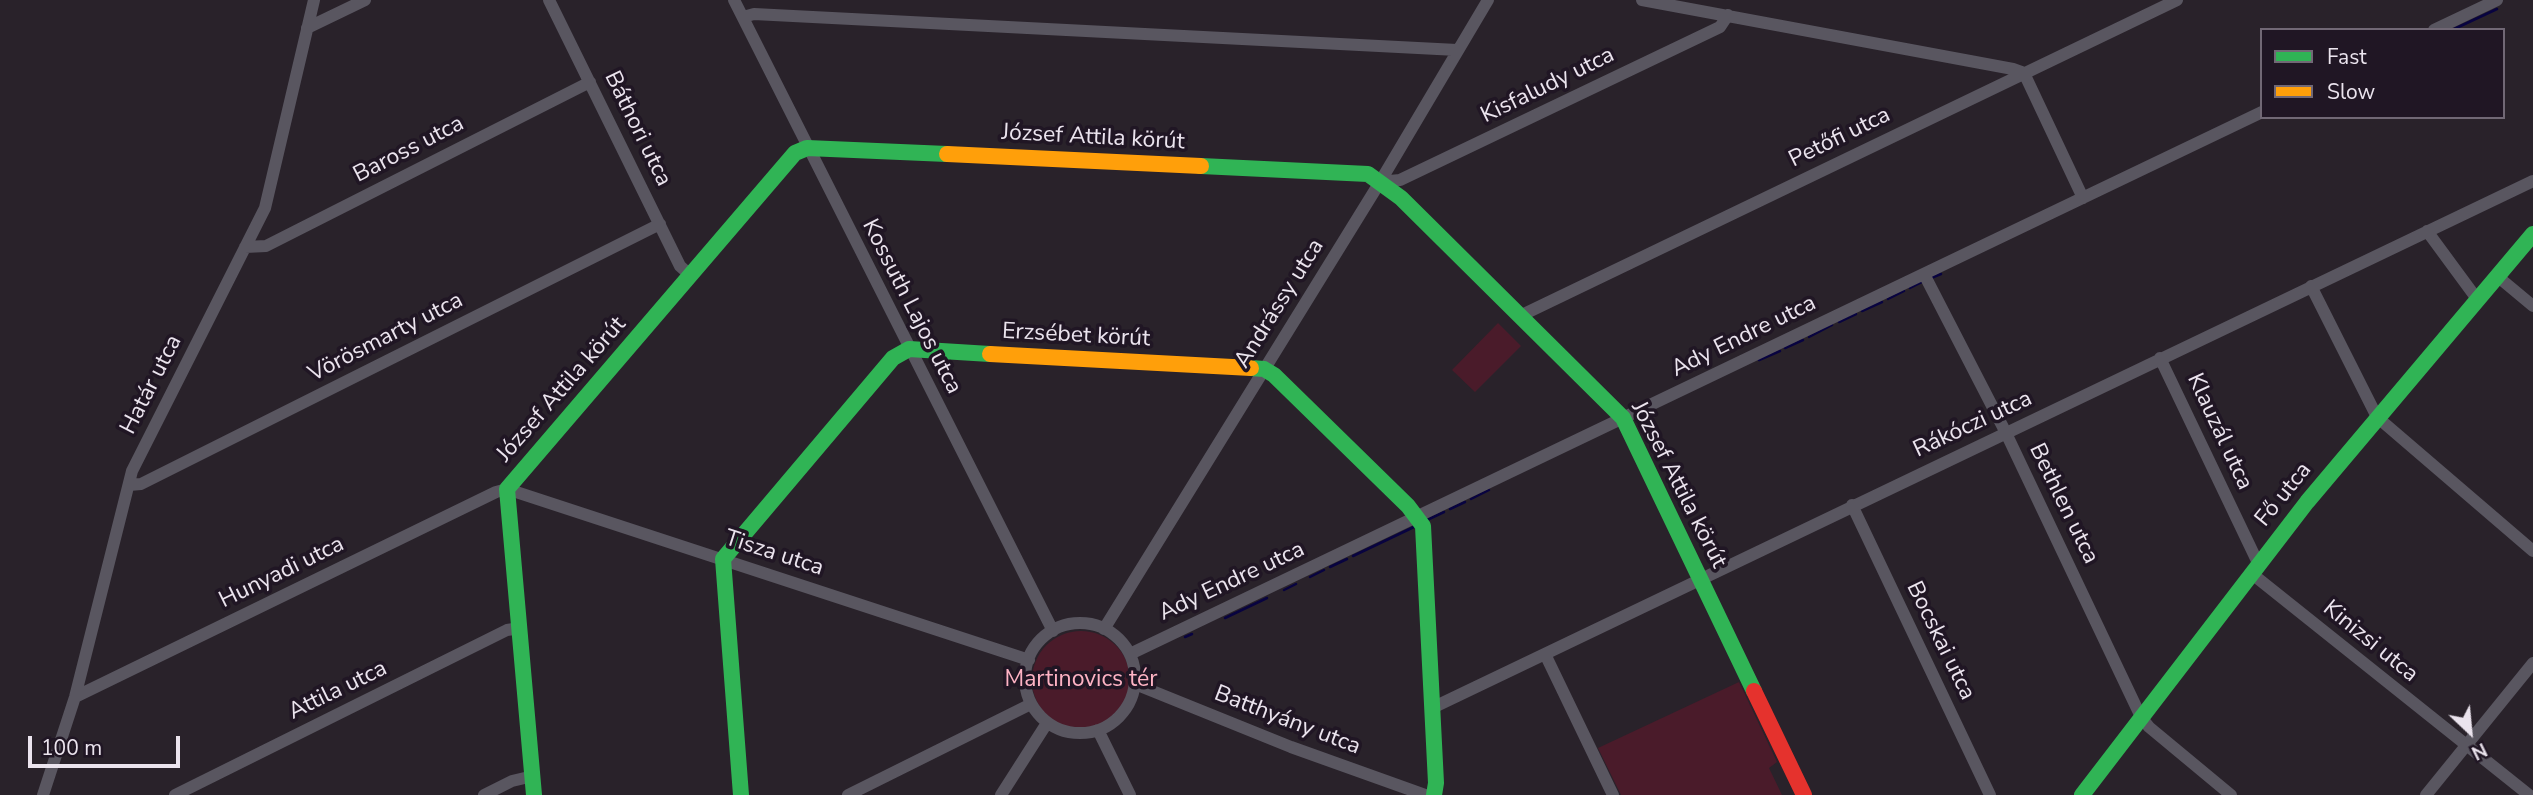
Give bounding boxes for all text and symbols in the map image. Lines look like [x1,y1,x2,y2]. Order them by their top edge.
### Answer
legend [2260,28,2505,119]
street label: Kisfaludy utca [1477,42,1619,130]
text: Fast [2327,43,2367,71]
street label: Báthori utca [597,67,677,191]
text: Slow [2327,78,2375,106]
street label: Petőfi utca [1785,102,1895,174]
street label: Baross utca [349,110,469,190]
street label: József Attila körút [1001,119,1185,157]
street label: Kossuth Lajos utca [855,215,967,399]
street label: Andrássy utca [1229,234,1331,374]
street label: Vörösmarty utca [304,287,468,389]
street label: Ady Endre utca [1667,290,1821,384]
street label: József Attila körút [491,312,633,468]
street label: Erzsébet körút [1001,318,1151,354]
street label: Határ utca [115,331,189,439]
street label: Klauzál utca [2180,369,2258,495]
street label: Rákóczi utca [1909,386,2037,464]
street label: József Attila körút [1624,397,1732,573]
street label: Bethlen utca [2022,439,2104,569]
street label: Fő utca [2250,457,2318,533]
street label: Tisza utca [721,525,827,583]
street label: Hunyadi utca [215,531,349,615]
street label: Ady Endre utca [1155,536,1309,628]
street label: Bocskai utca [1899,577,1981,705]
street label: Kinizsi utca [2317,595,2423,689]
street label: Attila utca [284,655,392,727]
park label: Martinovics tér [1005,666,1157,694]
street label: Batthyány utca [1210,680,1364,762]
north arrow [2435,697,2505,767]
scale bar [32,722,184,766]
text: 100 m [41,734,102,762]
text: N [2467,736,2491,766]

